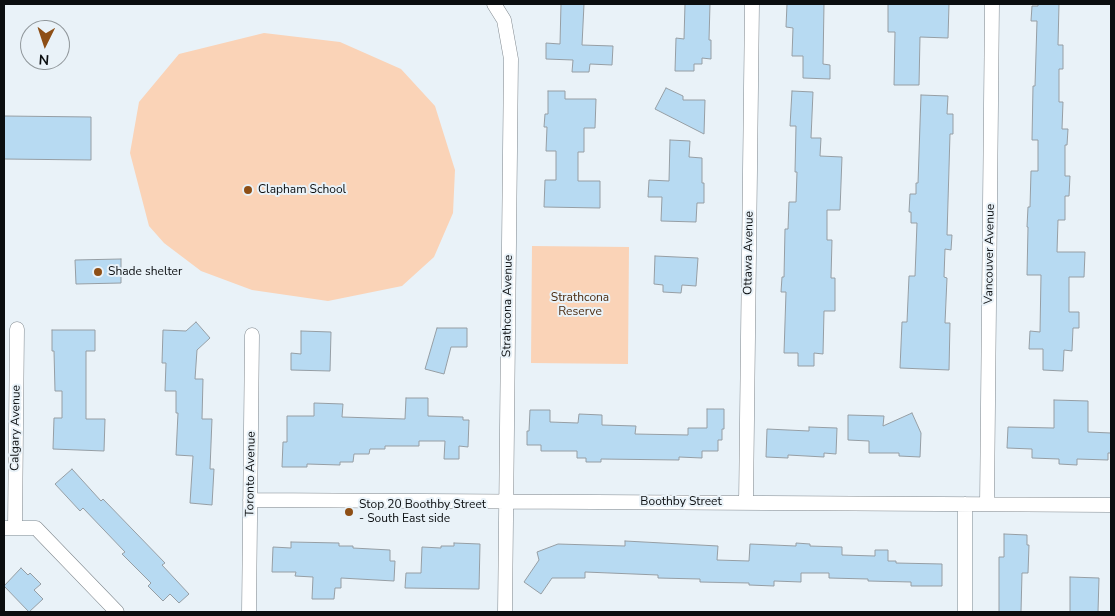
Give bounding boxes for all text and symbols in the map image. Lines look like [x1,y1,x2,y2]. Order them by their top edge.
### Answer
north arrow [20,20,70,70]
text: N [38,50,50,69]
place label: Clapham School [258,183,346,197]
marker: Clapham School [242,184,254,196]
street label: Vancouver Avenue [982,204,998,304]
street label: Ottawa Avenue [741,211,757,295]
street label: Strathcona Avenue [500,255,516,357]
place label: Shade shelter [108,265,182,279]
marker: Shade shelter [92,266,104,278]
park label: Strathcona Reserve [551,291,609,319]
street label: Calgary Avenue [8,385,24,471]
street label: Toronto Avenue [243,431,259,517]
street label: Boothby Street [640,495,722,509]
place label: Stop 20 Boothby Street - South East side [359,498,486,526]
marker: Stop 20 Boothby Street - South East side [343,506,355,518]

